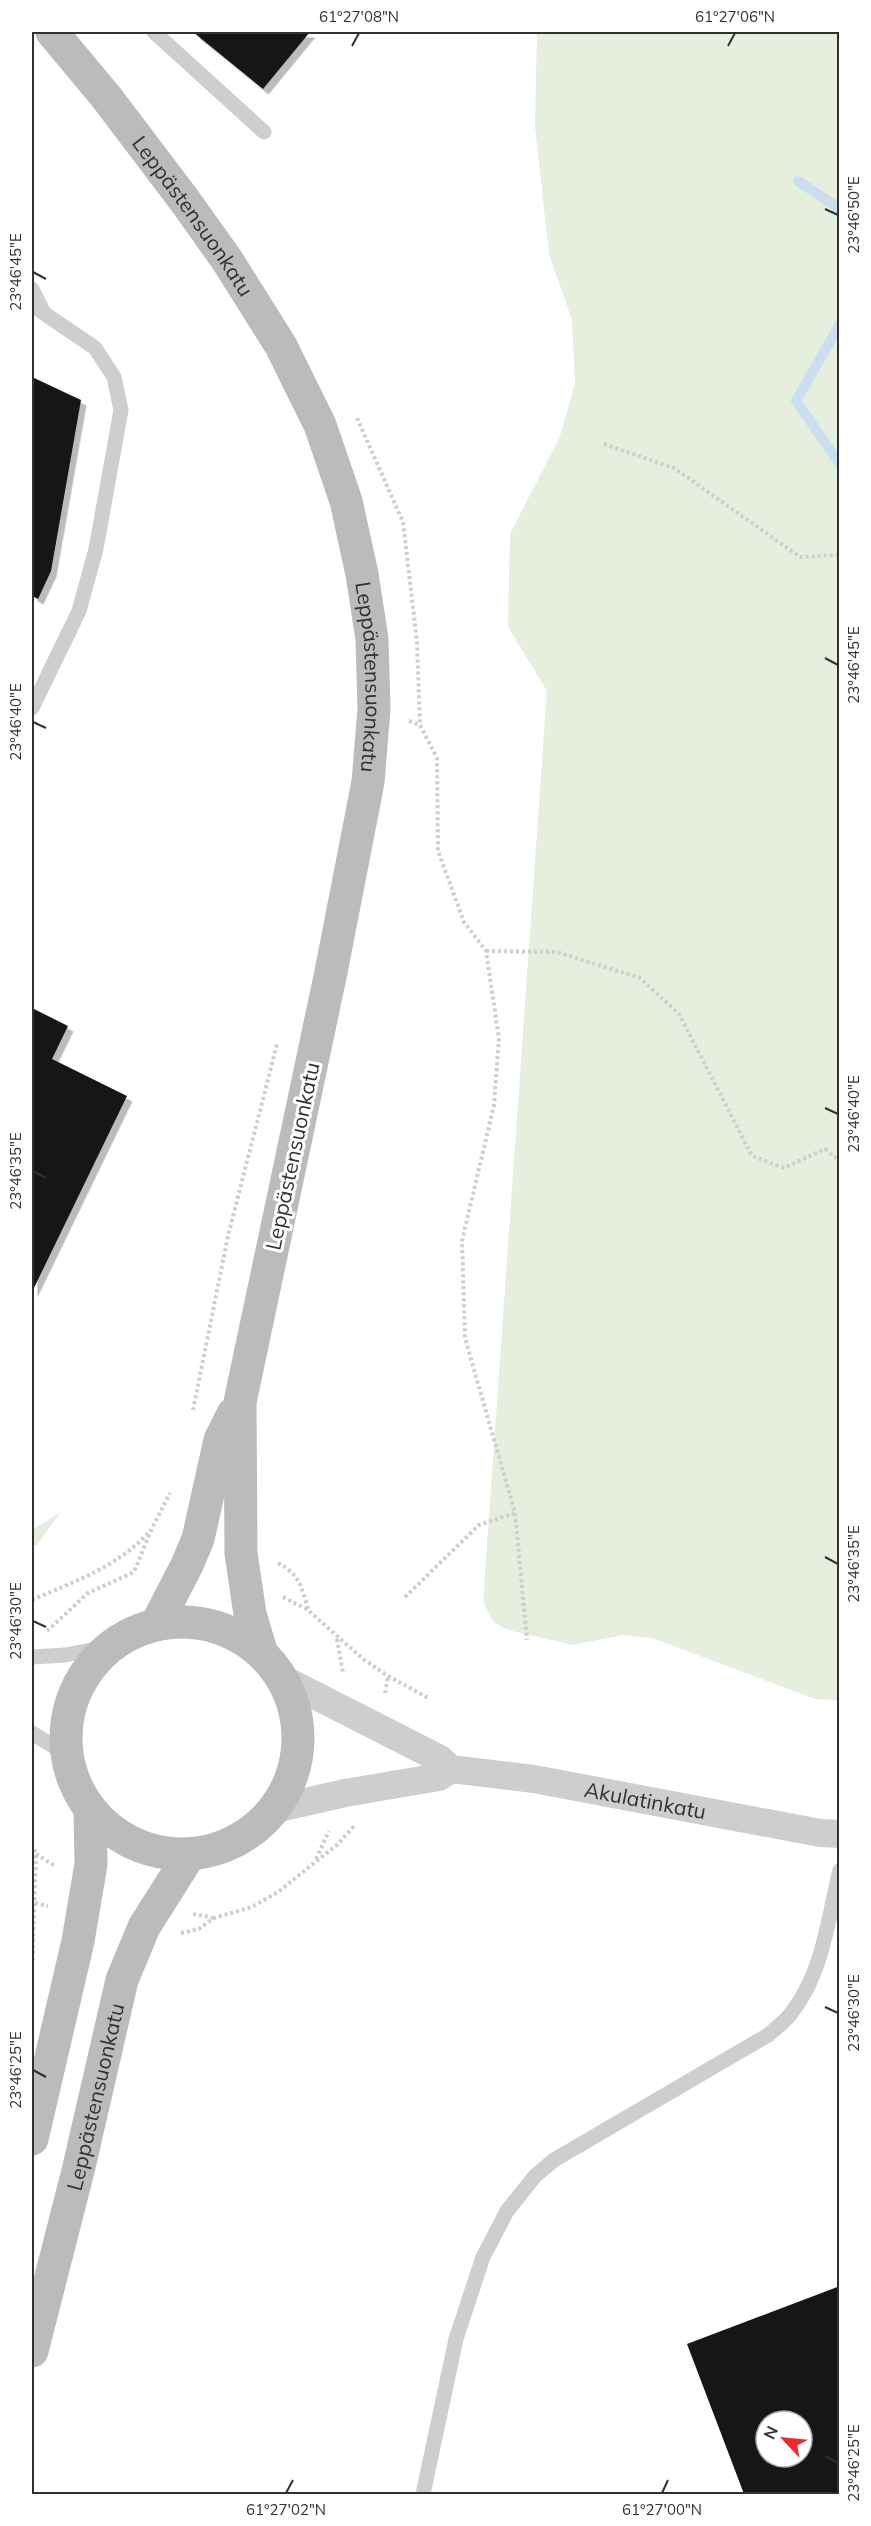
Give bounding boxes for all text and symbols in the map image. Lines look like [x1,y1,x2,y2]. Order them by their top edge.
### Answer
text: 61°27'08"N [319,7,399,26]
text: 61°27'06"N [695,7,775,26]
street label: Leppästensuonkatu [127,130,259,301]
text: 23°46'50"E [844,176,863,254]
text: 23°46'45"E [6,233,25,311]
street label: Leppästensuonkatu [350,580,387,774]
text: 23°46'45"E [844,626,863,704]
text: 23°46'40"E [6,683,25,761]
street label: Leppästensuonkatu [259,1060,325,1252]
text: 23°46'40"E [844,1075,863,1153]
text: 23°46'35"E [6,1132,25,1210]
text: 23°46'35"E [844,1525,863,1603]
text: 23°46'30"E [6,1582,25,1660]
street label: Akulatinkatu [582,1776,708,1824]
text: 23°46'30"E [844,1974,863,2052]
street label: Leppästensuonkatu [61,2000,129,2193]
text: 23°46'25"E [6,2031,25,2109]
north arrow [754,2409,814,2469]
text: N [759,2423,782,2442]
text: 23°46'25"E [844,2424,863,2502]
text: 61°27'02"N [246,2500,326,2519]
text: 61°27'00"N [622,2500,702,2519]

